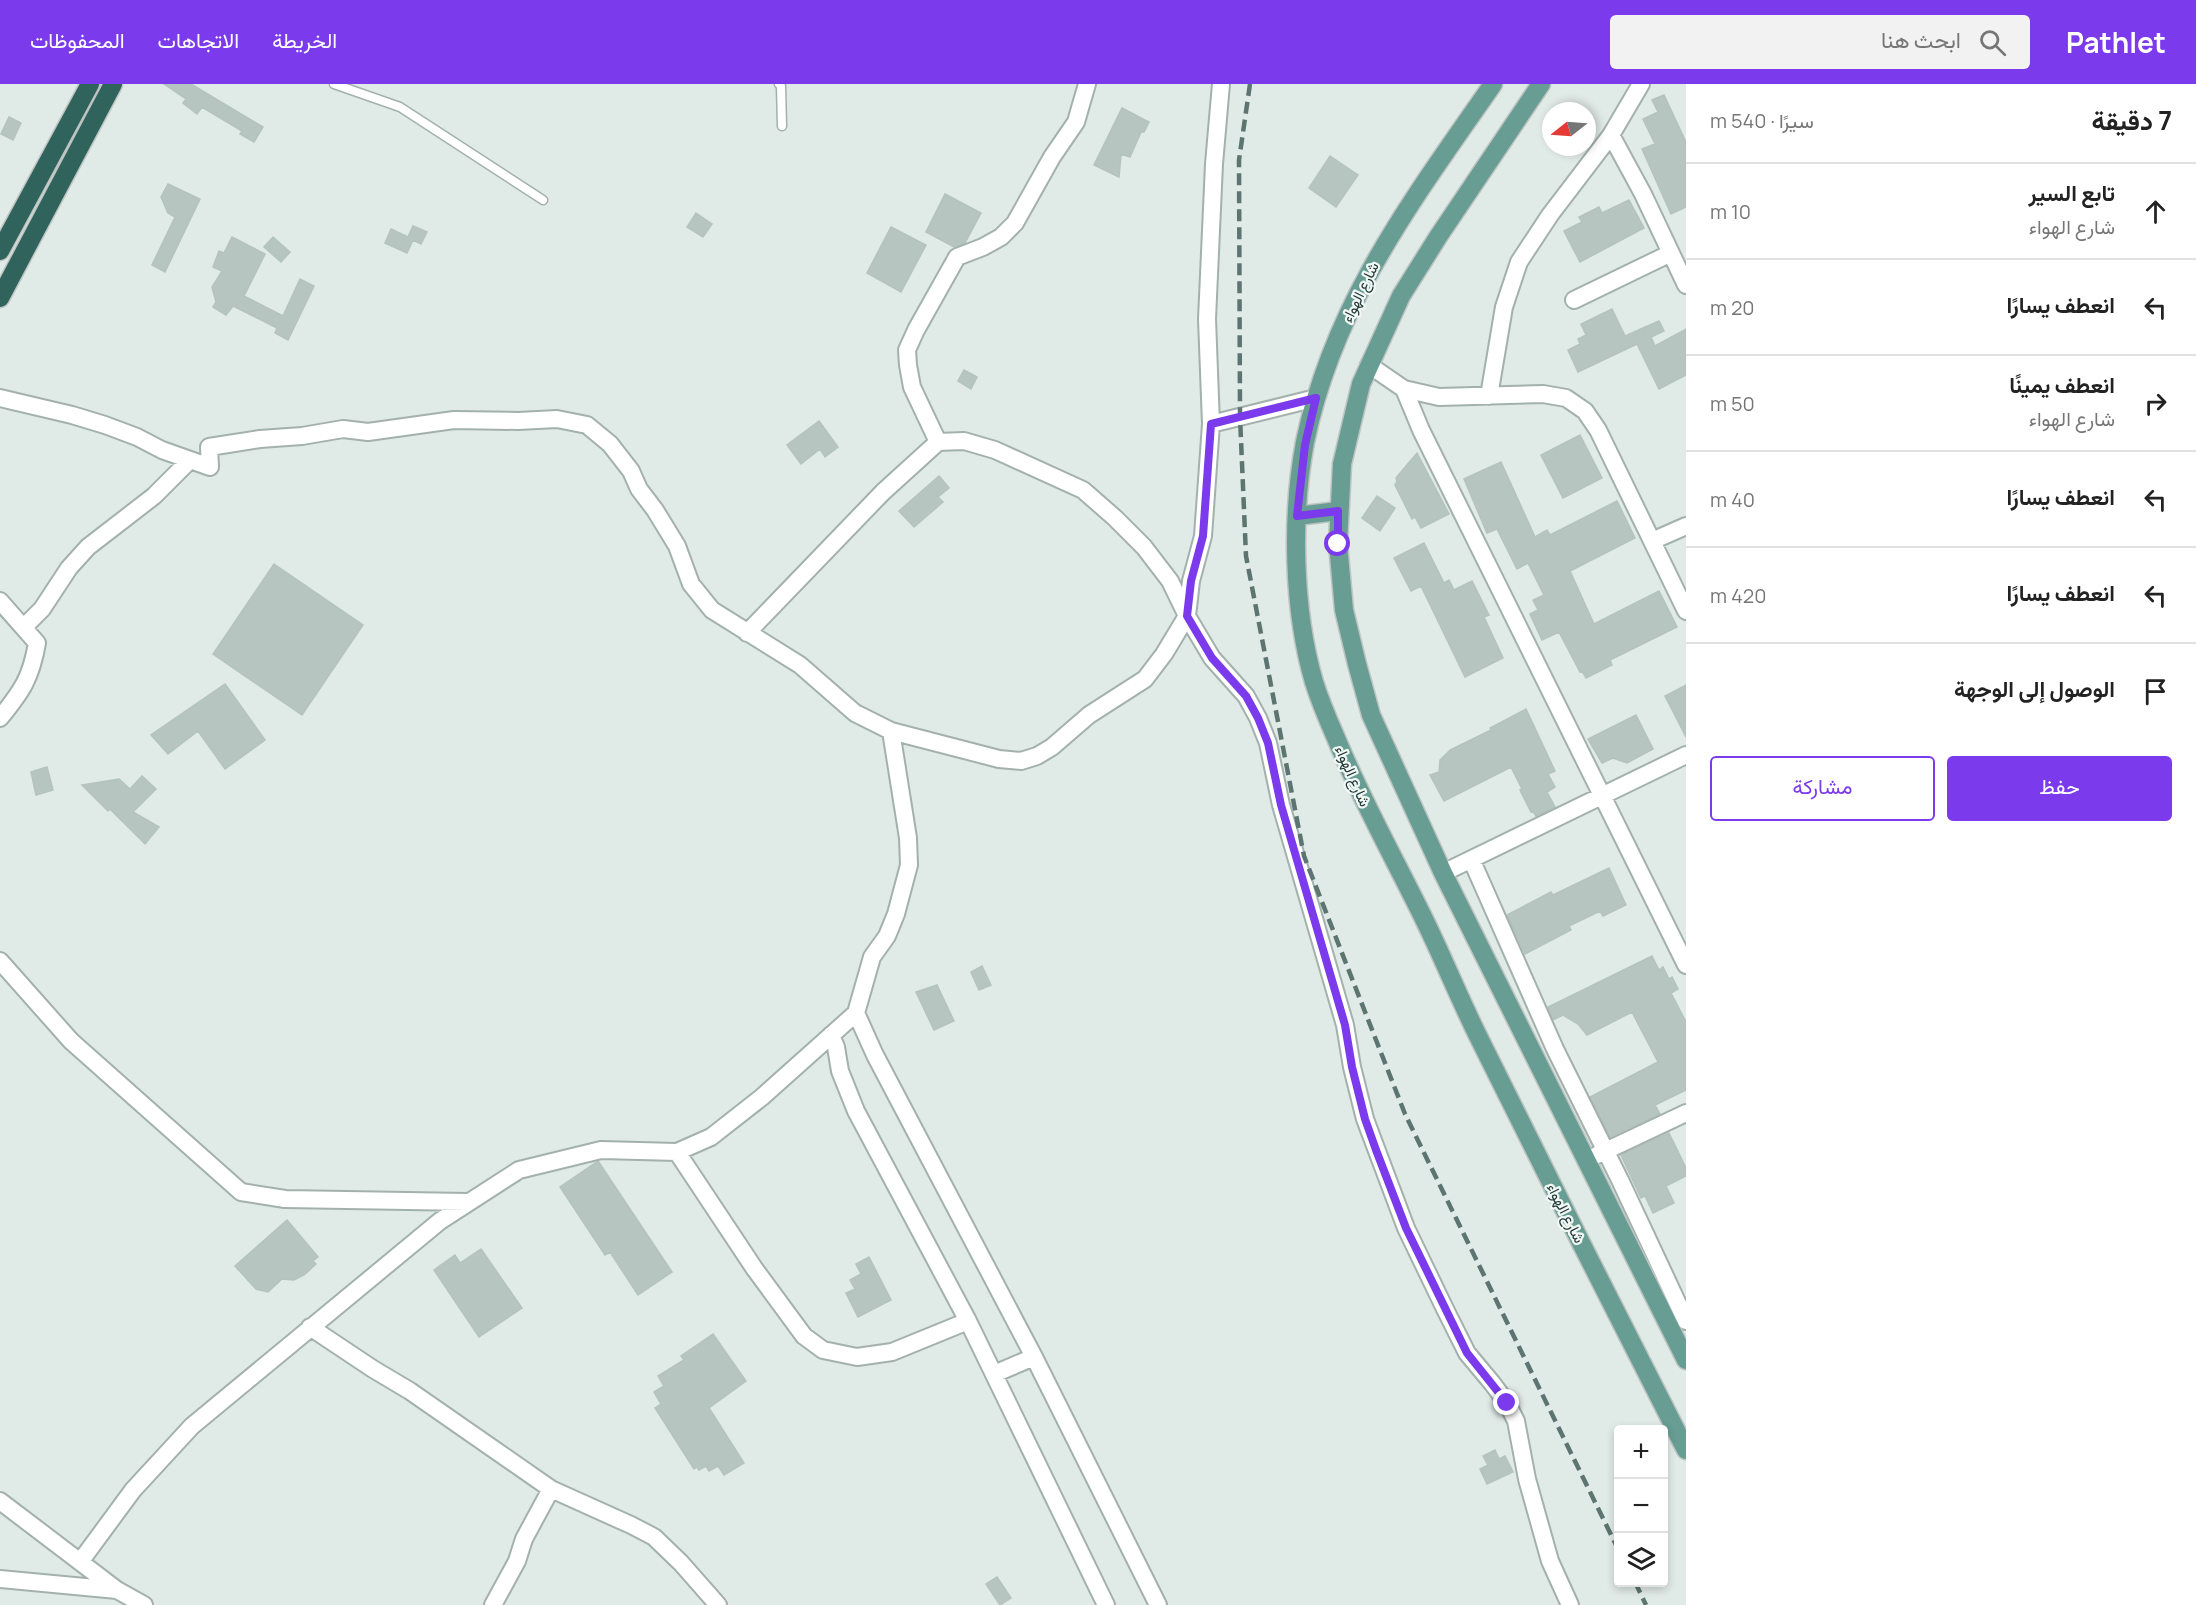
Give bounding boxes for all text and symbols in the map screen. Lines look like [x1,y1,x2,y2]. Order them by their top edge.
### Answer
search box [1610,15,2030,69]
text: Pathlet [2066,23,2166,61]
text: ابحث هنا [1881,25,1961,55]
text: المحفوظات [30,26,125,54]
text: الاتجاهات [158,26,239,54]
text: الخريطة [272,26,337,54]
icon: search [1976,26,2009,59]
north arrow [1542,102,1596,156]
text: 7 دقيقة [2092,102,2172,138]
text: سيرًا · 540 m [1710,107,1814,134]
text: تابع السير [2029,178,2115,208]
icon: ahead [2139,195,2172,228]
text: 10 m [1710,198,1751,225]
text: شارع الهواء [2029,213,2115,240]
street label: شارع الهواء [1336,258,1385,326]
text: انعطف يسارًا [2006,290,2115,320]
icon: left [2139,291,2172,324]
text: 20 m [1710,294,1755,321]
text: انعطف يمينًا [2009,370,2115,400]
icon: right [2139,387,2172,420]
text: 50 m [1710,390,1755,417]
text: شارع الهواء [2029,405,2115,432]
text: انعطف يسارًا [2006,482,2115,512]
icon: left [2139,483,2172,516]
text: 40 m [1710,486,1755,513]
route start [1324,530,1350,556]
text: انعطف يسارًا [2006,578,2115,608]
icon: left [2139,579,2172,612]
text: 420 m [1710,582,1766,609]
text: الوصول إلى الوجهة [1954,674,2115,704]
icon: arrive [2139,675,2172,708]
street label: شارع الهواء [1329,742,1376,810]
button: مشاركة [1710,756,1935,821]
button: حفظ [1947,756,2172,821]
street label: شارع الهواء [1541,1179,1590,1247]
route end [1493,1389,1519,1415]
map controls [1614,1425,1668,1587]
button: + [1614,1425,1668,1479]
button: − [1614,1479,1668,1533]
button: layers [1614,1533,1668,1587]

